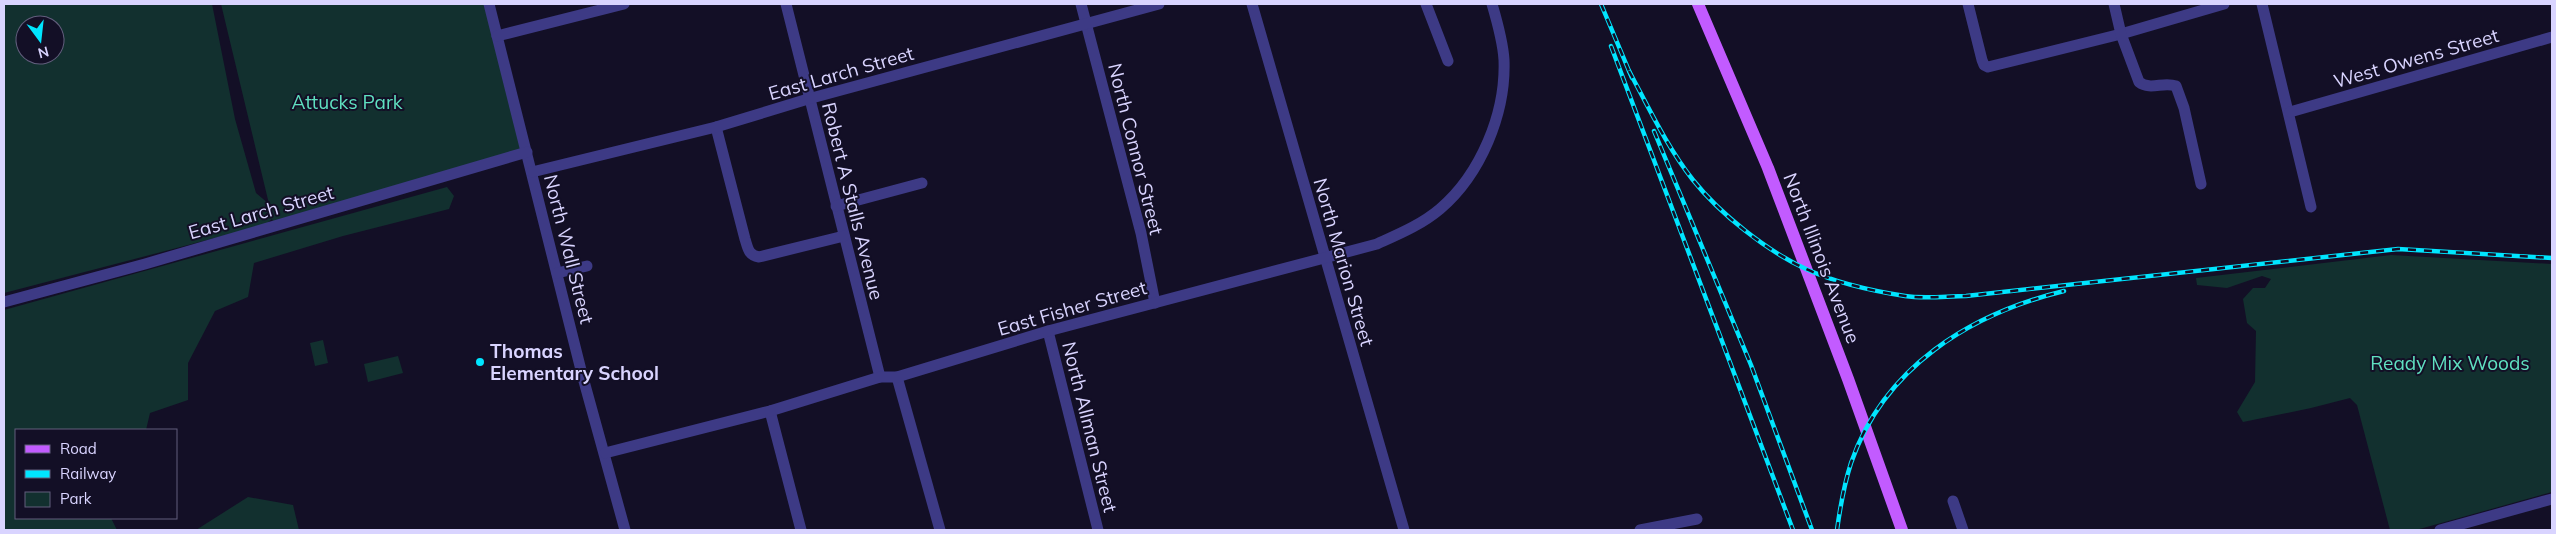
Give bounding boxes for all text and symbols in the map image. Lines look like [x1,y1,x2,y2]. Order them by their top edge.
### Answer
north arrow [15,15,65,65]
street label: West Owens Street [2331,23,2502,93]
street label: East Larch Street [766,41,917,105]
text: N [36,42,51,63]
street label: North Connor Street [1103,61,1169,238]
park label: Attucks Park [291,90,403,114]
street label: Robert A Stalls Avenue [817,100,889,302]
street label: North Illinois Avenue [1778,169,1866,347]
street label: North Wall Street [539,172,599,327]
street label: North Marion Street [1309,175,1380,349]
street label: East Larch Street [186,180,337,244]
street label: East Fisher Street [995,275,1150,341]
place label: Thomas Elementary School [490,339,659,385]
street label: North Allman Street [1057,339,1123,515]
park label: Ready Mix Woods [2370,351,2530,375]
marker: Thomas Elementary School [474,356,486,368]
legend [15,429,178,519]
text: Road [60,439,97,458]
text: Railway [60,464,116,483]
text: Park [60,489,92,508]

